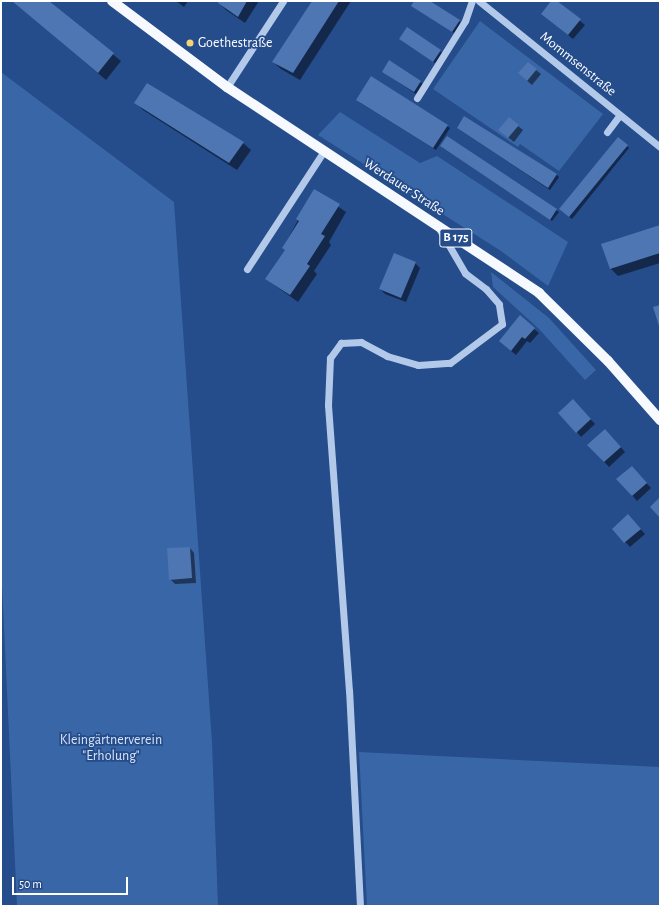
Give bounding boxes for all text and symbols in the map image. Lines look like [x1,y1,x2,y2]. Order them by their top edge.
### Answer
street label: Mommsenstraße [536,28,620,100]
place label: Goethestraße [198,35,272,51]
marker: Goethestraße [185,38,195,48]
street label: Werdauer Straße [360,155,448,219]
road number: B 175 [439,227,473,249]
park label: Kleingärtnerverein "Erholung" [60,732,162,764]
scale bar [14,869,130,895]
text: 50 m [19,878,42,890]

